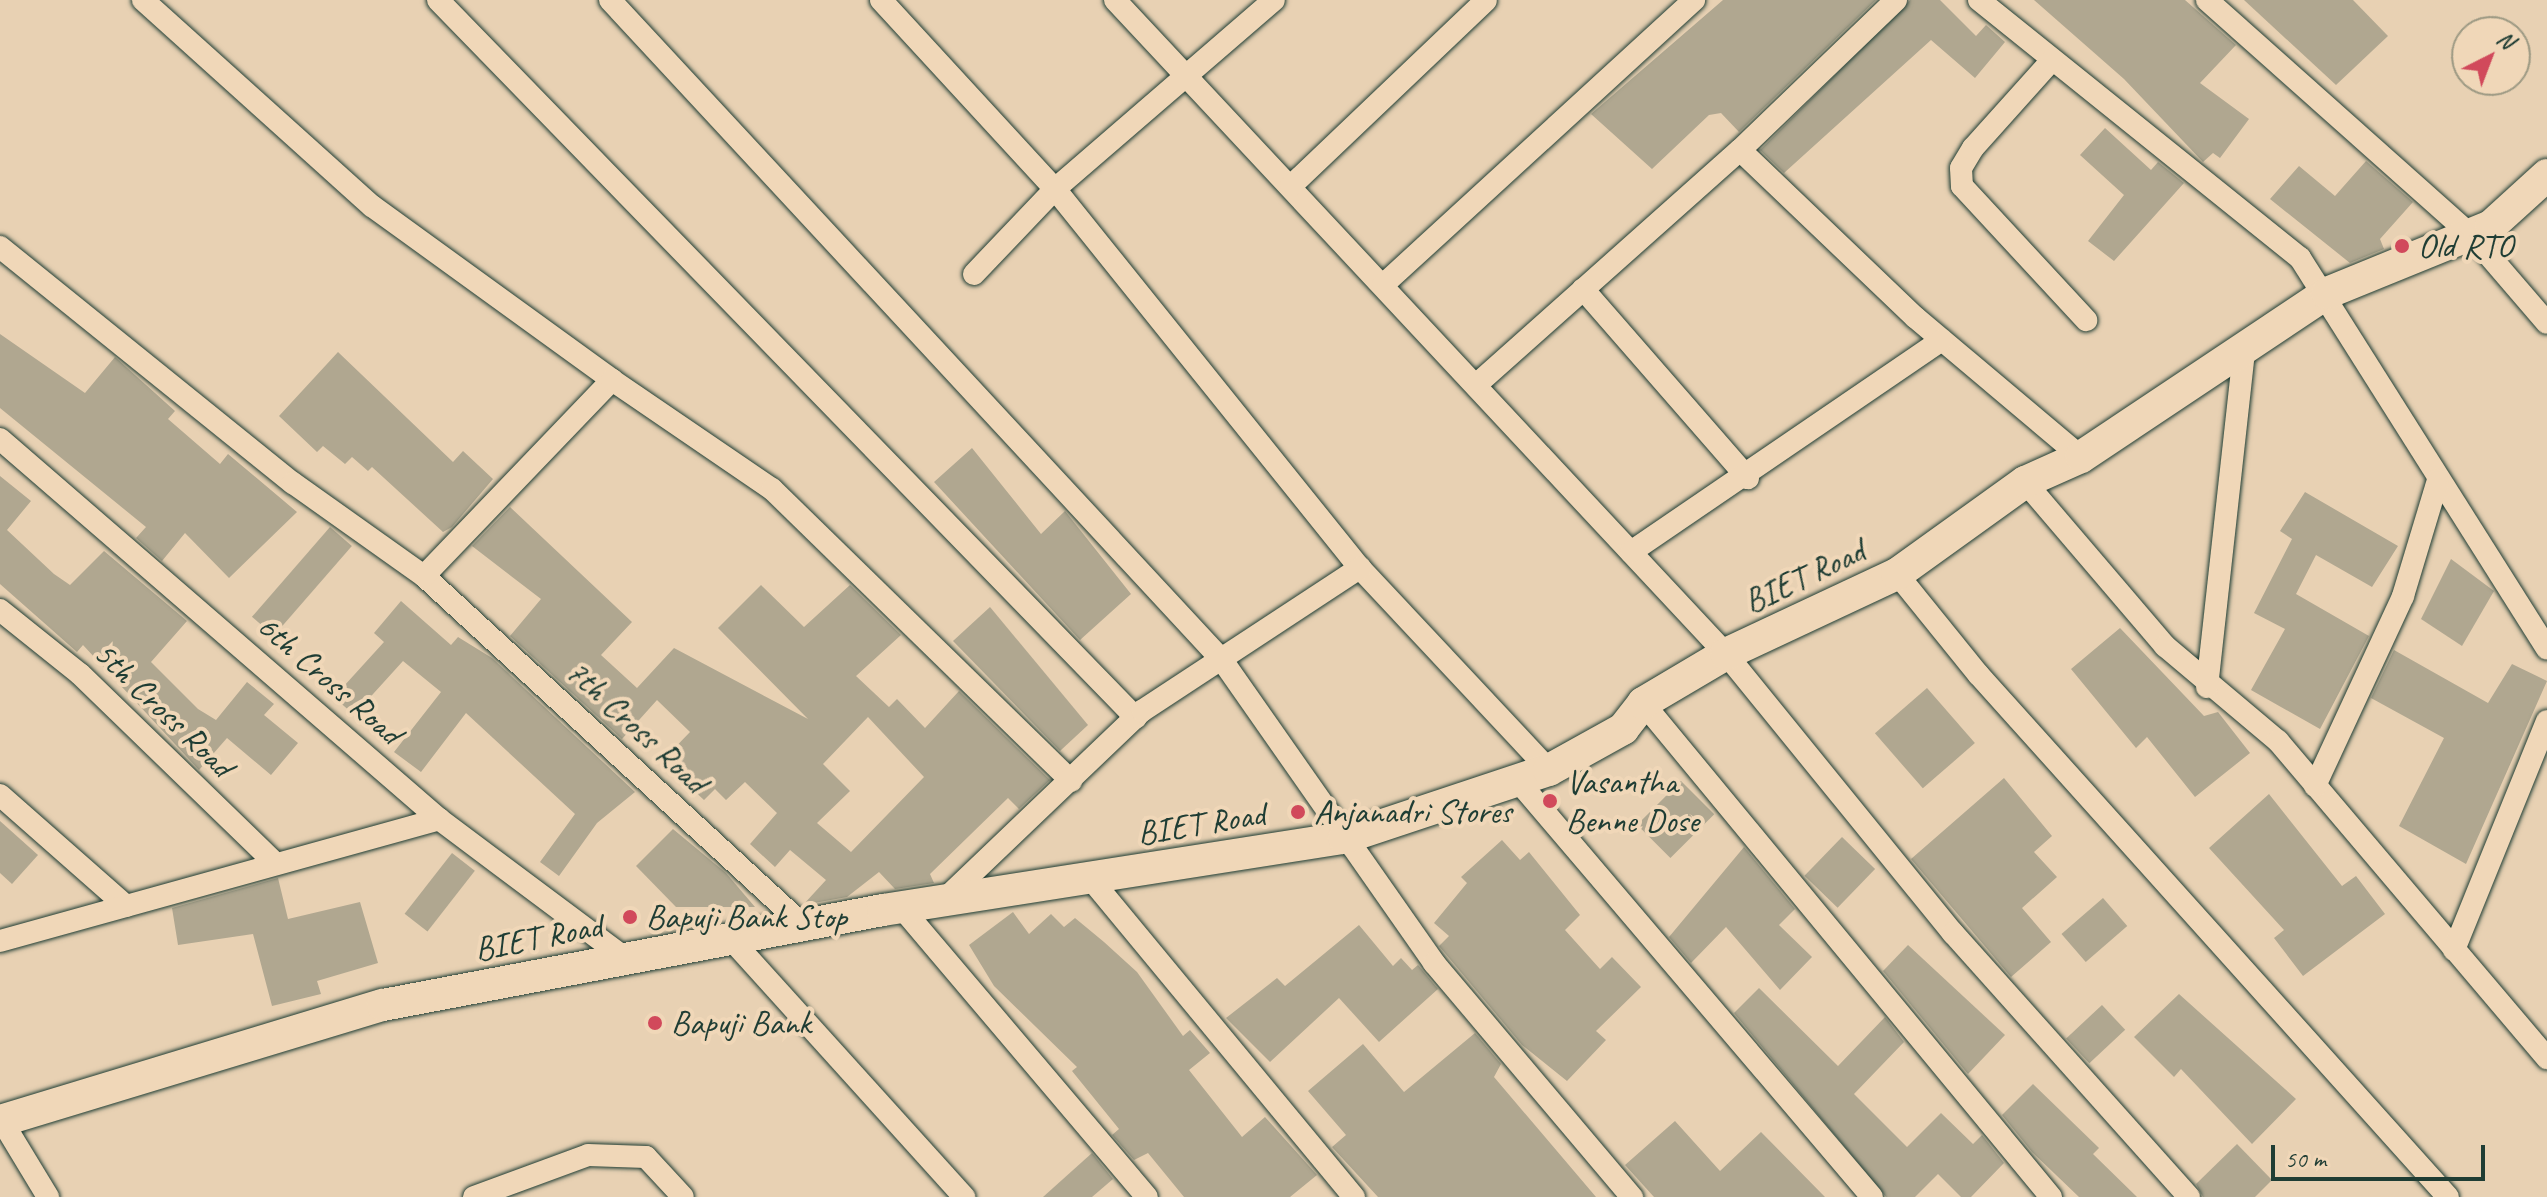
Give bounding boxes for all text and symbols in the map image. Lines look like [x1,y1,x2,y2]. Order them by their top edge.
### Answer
north arrow [2451,16,2531,96]
text: N [2491,25,2520,55]
place label: Old RTO [2418,226,2513,266]
marker: Old RTO [2393,237,2411,255]
street label: BIET Road [1736,530,1872,622]
street label: 6th Cross Road [249,605,411,753]
street label: 5th Cross Road [86,632,242,786]
street label: 7th Cross Road [558,650,716,802]
place label: Vasantha Benne Dose [1566,761,1699,840]
place label: Anjanadri Stores [1314,792,1512,832]
marker: Vasantha Benne Dose [1541,792,1559,810]
street label: BIET Road [1134,793,1268,853]
marker: Anjanadri Stores [1289,803,1307,821]
place label: Bapuji Bank Stop [646,897,847,937]
street label: BIET Road [470,905,606,969]
marker: Bapuji Bank Stop [621,908,639,926]
place label: Bapuji Bank [671,1003,811,1043]
marker: Bapuji Bank [646,1014,664,1032]
scale bar [2275,1129,2489,1179]
text: 50 m [2285,1144,2326,1174]

